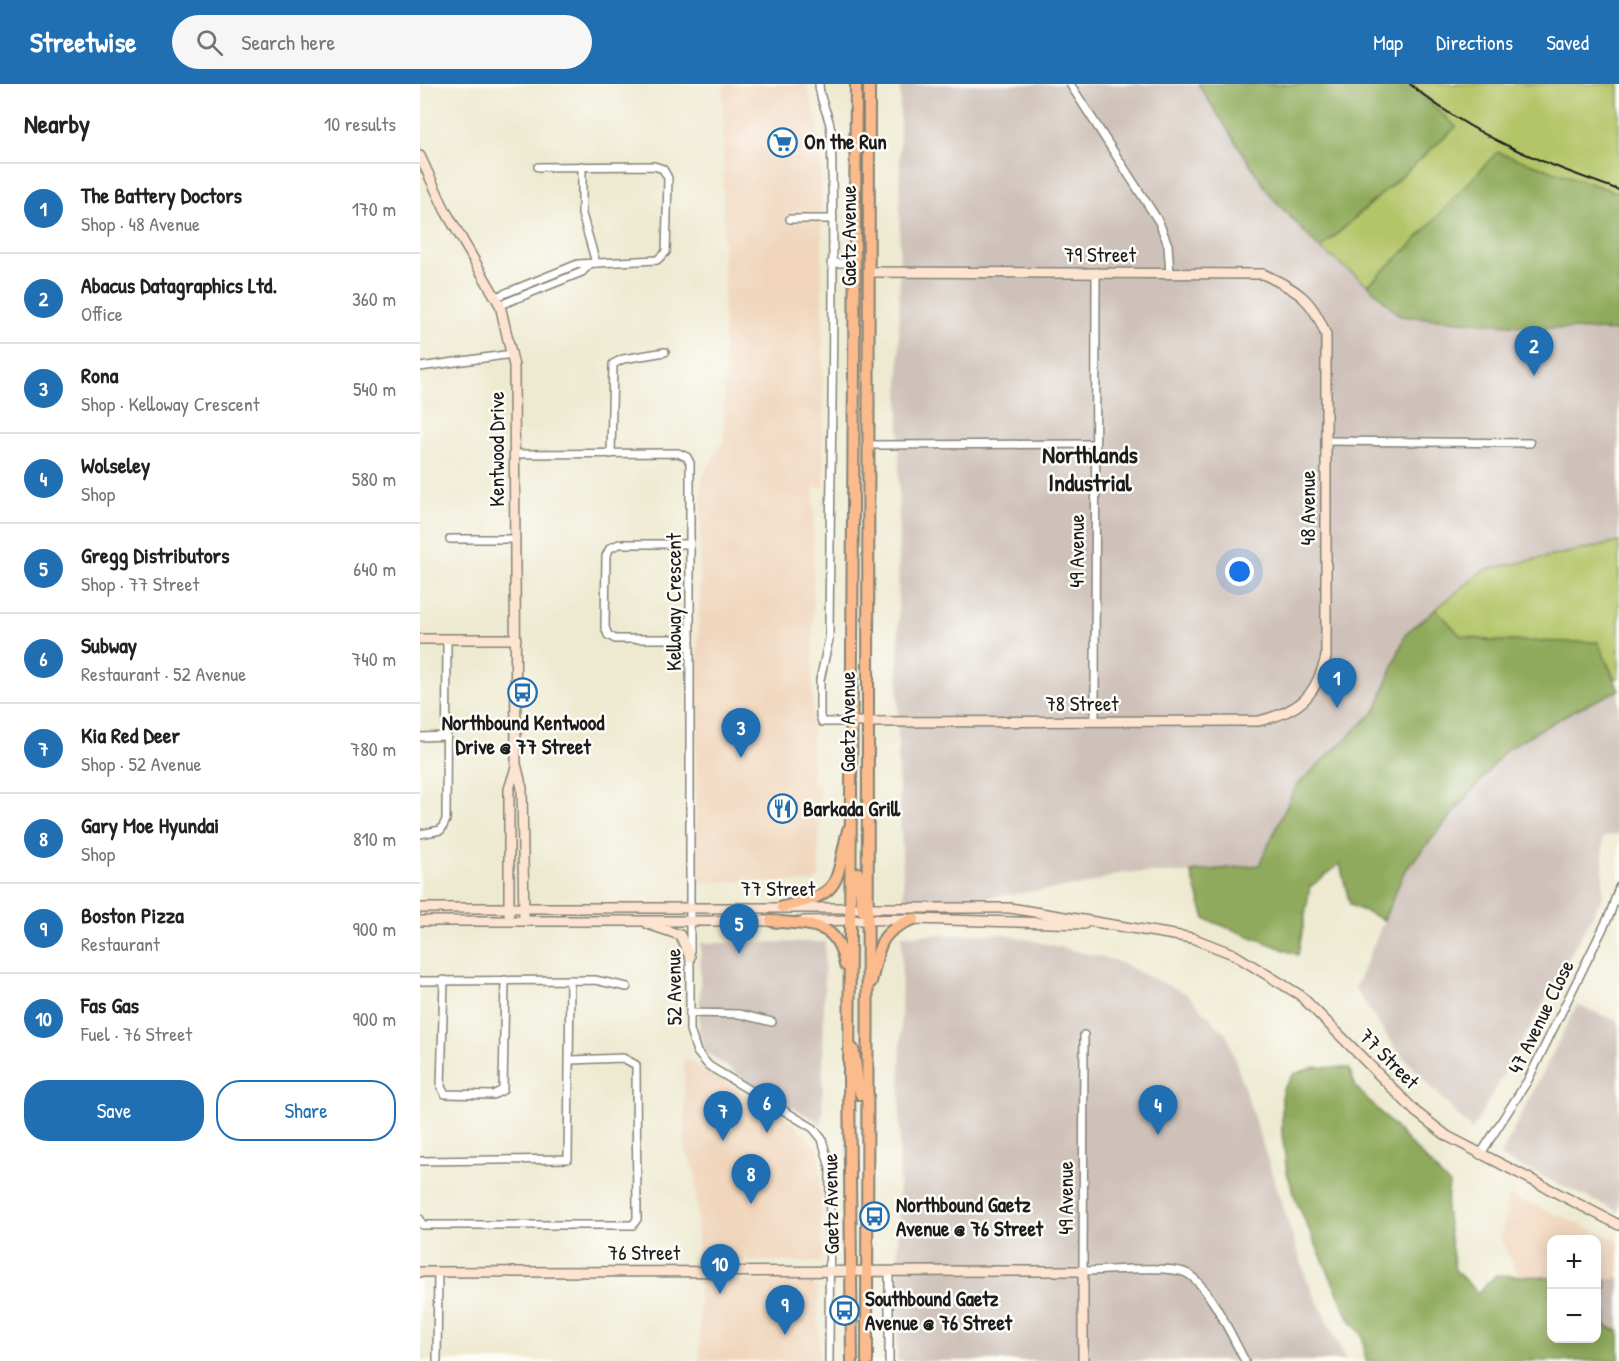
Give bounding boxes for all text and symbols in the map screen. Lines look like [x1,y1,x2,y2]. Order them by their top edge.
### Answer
search box [172,15,592,69]
text: Streetwise [30,23,136,61]
icon: search [193,26,226,59]
text: Search here [241,27,335,57]
text: Map [1373,28,1403,57]
text: Directions [1436,28,1513,57]
text: Saved [1546,28,1589,57]
text: Nearby [24,106,90,141]
text: 10 results [324,110,396,137]
supermarket icon: On the Run [767,126,799,158]
place label: On the Run [804,127,887,156]
text: The Battery Doctors [81,180,242,210]
street label: Gaetz Avenue [834,186,863,286]
text: 1 [40,195,47,222]
text: 170 m [352,195,396,222]
text: Shop · 48 Avenue [81,210,200,237]
street label: 79 Street [1064,240,1137,269]
text: Abacus Datagraphics Ltd. [81,270,277,300]
text: 2 [39,285,48,312]
text: 360 m [352,285,396,312]
text: Office [81,300,123,327]
pin: 2 [1514,326,1554,376]
text: Rona [81,360,118,390]
text: 3 [39,375,48,402]
text: 540 m [353,375,396,402]
text: Shop · Kelloway Crescent [81,390,260,417]
street label: Kentwood Drive [482,391,511,507]
district label: Northlands Industrial [1042,438,1138,498]
text: Wolseley [81,450,150,480]
text: 4 [40,465,47,492]
text: 580 m [352,465,396,492]
street label: 48 Avenue [1293,470,1322,546]
text: Shop [81,480,115,507]
street label: 49 Avenue [1062,514,1091,588]
street label: Kelloway Crescent [659,532,688,671]
text: Gregg Distributors [81,540,229,570]
text: 5 [39,555,48,582]
text: 640 m [353,555,396,582]
your location [1225,557,1254,586]
text: Shop · 77 Street [81,570,199,597]
text: Subway [81,630,137,660]
text: 6 [40,645,47,672]
text: 740 m [351,645,396,672]
pin: 1 [1318,658,1356,708]
text: Restaurant · 52 Avenue [81,660,246,687]
street label: Gaetz Avenue [833,672,862,772]
bus stop icon: Northbound Kentwood Drive @ 77 Street [507,676,539,708]
street label: 78 Street [1045,689,1119,718]
place label: Northbound Kentwood Drive @ 77 Street [442,708,605,761]
pin: 3 [722,708,760,758]
text: Kia Red Deer [81,720,180,750]
text: 7 [39,735,48,762]
text: 780 m [350,735,396,762]
text: Shop · 52 Avenue [81,750,202,777]
restaurant icon: Barkada Grill [766,793,798,825]
place label: Barkada Grill [803,794,901,823]
text: Gary Moe Hyundai [81,810,219,840]
text: 8 [39,825,48,852]
text: 810 m [353,825,396,852]
text: Shop [81,840,115,867]
street label: 77 Street [741,874,816,903]
text: Boston Pizza [81,900,184,930]
pin: 5 [720,904,758,954]
text: 9 [40,915,47,942]
text: 900 m [353,915,396,942]
text: Restaurant [81,930,160,957]
street label: 52 Avenue [658,948,689,1026]
street label: 47 Avenue Close [1501,955,1581,1078]
text: Fas Gas [81,990,139,1020]
text: 10 [35,1005,52,1032]
text: 900 m [353,1005,396,1032]
text: Fuel · 76 Street [81,1020,192,1047]
street label: 77 Street [1353,1022,1426,1096]
button: Save [24,1080,204,1141]
button: Share [216,1080,396,1141]
pin: 6 [748,1084,786,1133]
pin: 4 [1138,1086,1178,1135]
pin: 7 [704,1092,742,1141]
street label: Gaetz Avenue [815,1153,846,1255]
pin: 8 [732,1154,770,1204]
street label: 49 Avenue [1051,1161,1080,1235]
place label: Northbound Gaetz Avenue @ 76 Street [896,1190,1044,1243]
bus stop icon: Northbound Gaetz Avenue @ 76 Street [859,1201,891,1233]
map controls [1547,1235,1601,1343]
button: + [1547,1235,1601,1289]
street label: 76 Street [608,1238,681,1267]
pin: 10 [700,1244,740,1294]
place label: Southbound Gaetz Avenue @ 76 Street [865,1284,1013,1337]
pin: 9 [766,1286,805,1335]
button: − [1547,1289,1601,1343]
bus stop icon: Southbound Gaetz Avenue @ 76 Street [828,1295,860,1327]

